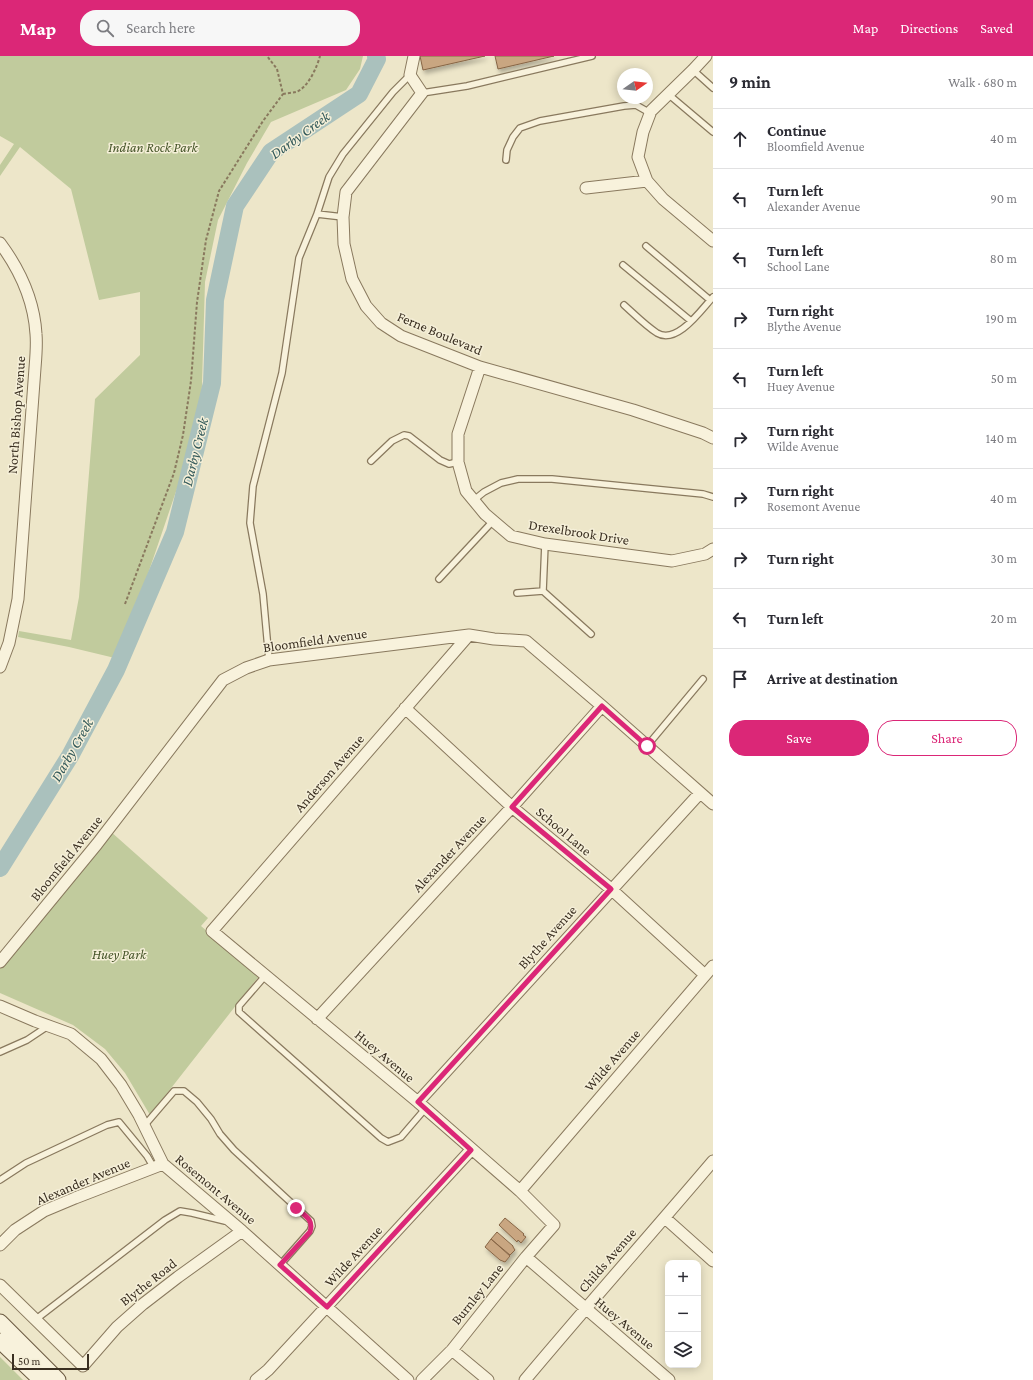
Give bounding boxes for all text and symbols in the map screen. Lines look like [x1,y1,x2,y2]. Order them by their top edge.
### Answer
search box [80,10,360,46]
icon: search [94,17,116,39]
text: Map [20,18,56,39]
text: Search here [126,20,195,36]
text: Map [853,20,878,36]
text: Directions [900,20,958,36]
text: Saved [980,20,1013,36]
north arrow [617,68,653,104]
text: 9 min [729,73,771,92]
text: Walk · 680 m [948,75,1017,90]
water label: Darby Creek [267,107,335,163]
text: Continue [767,123,826,139]
icon: ahead [729,128,751,150]
text: 40 m [990,131,1017,146]
park label: Indian Rock Park [108,139,199,155]
text: Bloomfield Avenue [767,139,865,154]
text: Turn left [767,183,823,199]
icon: left [729,188,751,210]
text: 90 m [990,191,1017,206]
text: Alexander Avenue [767,199,860,214]
text: Turn left [767,243,823,259]
icon: left [729,248,751,270]
text: 80 m [990,251,1017,266]
text: School Lane [767,259,829,274]
text: Turn right [767,303,834,319]
street label: Ferne Boulevard [395,308,485,358]
icon: right [729,308,751,330]
text: 190 m [986,311,1017,326]
text: Blythe Avenue [767,319,841,334]
street label: North Bishop Avenue [4,355,28,475]
text: Turn left [767,363,823,379]
icon: left [729,368,751,390]
text: 50 m [991,371,1017,386]
text: Huey Avenue [767,379,835,394]
water label: Darby Creek [179,415,213,488]
text: Turn right [767,423,834,439]
icon: right [729,428,751,450]
text: 140 m [986,431,1017,446]
text: Wilde Avenue [767,439,839,454]
text: Turn right [767,483,834,499]
icon: right [729,488,751,510]
text: 40 m [990,491,1017,506]
text: Rosemont Avenue [767,499,860,514]
street label: Drexelbrook Drive [528,516,630,548]
icon: right [729,548,751,570]
text: Turn right [767,551,834,567]
text: 30 m [991,551,1017,566]
icon: left [729,608,751,630]
text: Turn left [767,611,823,627]
text: 20 m [991,611,1017,626]
street label: Bloomfield Avenue [262,625,368,655]
icon: arrive [729,668,751,690]
text: Arrive at destination [767,671,898,687]
water label: Darby Creek [48,715,98,785]
button: Save [729,720,869,756]
button: Share [877,720,1017,756]
street label: Anderson Avenue [291,731,367,815]
route start [638,737,656,755]
street label: School Lane [533,803,595,859]
street label: Alexander Avenue [409,811,489,895]
street label: Bloomfield Avenue [27,812,105,904]
street label: Blythe Avenue [514,902,580,972]
park label: Huey Park [92,946,147,962]
street label: Huey Avenue [352,1026,418,1086]
street label: Wilde Avenue [581,1026,643,1094]
street label: Rosemont Avenue [172,1151,260,1227]
street label: Alexander Avenue [34,1154,132,1208]
route end [287,1199,305,1217]
street label: Wilde Avenue [321,1222,385,1290]
street label: Childs Avenue [575,1225,639,1295]
street label: Blythe Road [117,1255,180,1309]
street label: Burnley Lane [448,1260,506,1328]
map controls [665,1260,701,1368]
button: + [665,1260,701,1296]
street label: Huey Avenue [592,1293,658,1353]
button: − [665,1296,701,1332]
button: layers [665,1332,701,1368]
scale bar [12,1352,89,1371]
text: 50 m [18,1355,40,1367]

